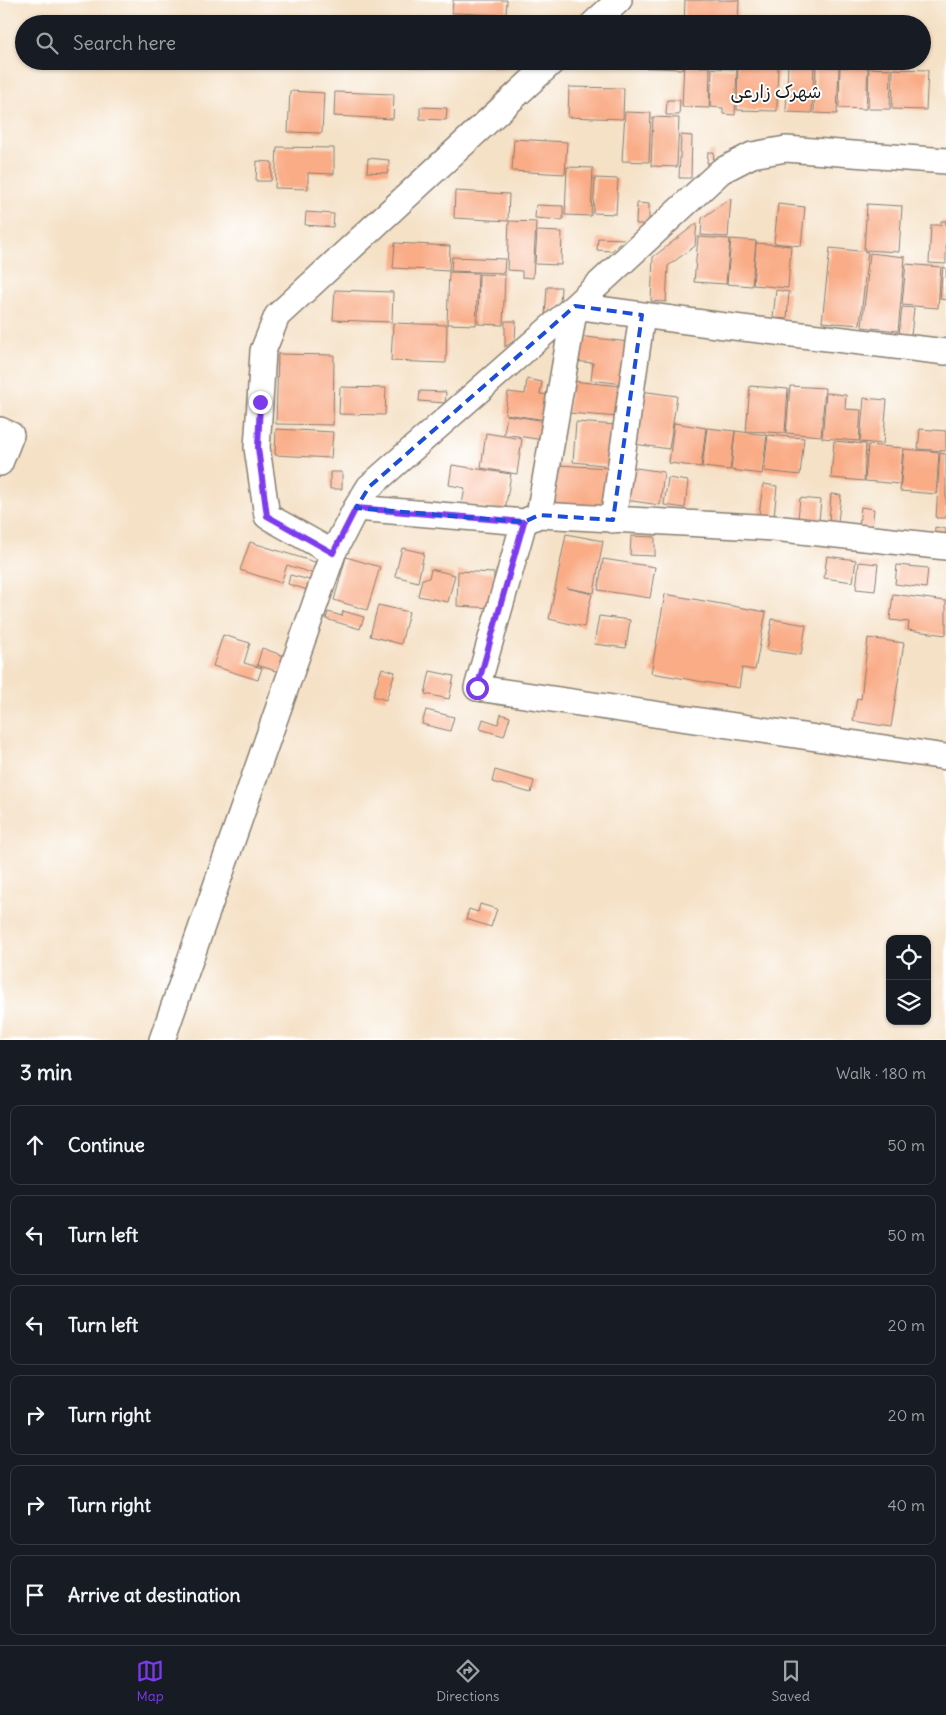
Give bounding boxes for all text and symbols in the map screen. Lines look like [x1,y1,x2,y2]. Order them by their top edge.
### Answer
search box [15,15,931,70]
icon: search [33,29,61,57]
text: Search here [73,31,176,55]
district label: شهرک زارعی [730,80,822,103]
route end [249,391,272,414]
route start [466,677,489,700]
map controls [886,935,931,1025]
button: locate [886,935,931,980]
button: layers [886,980,931,1025]
text: 3 min [20,1059,72,1086]
text: Walk · 180 m [836,1063,926,1083]
icon: ahead [21,1131,49,1159]
text: Continue [68,1133,145,1157]
text: 50 m [887,1135,925,1155]
icon: left [21,1221,49,1249]
text: Turn left [68,1223,138,1247]
text: 50 m [887,1225,925,1245]
icon: left [21,1311,49,1339]
text: Turn left [68,1313,138,1337]
text: 20 m [888,1315,925,1335]
icon: right [21,1401,49,1429]
text: Turn right [68,1403,151,1427]
text: 20 m [888,1405,925,1425]
icon: right [21,1491,49,1519]
text: Turn right [68,1493,151,1517]
text: 40 m [887,1495,925,1515]
icon: arrive [21,1581,49,1609]
text: Arrive at destination [68,1583,241,1607]
tab: Map [136,1657,164,1705]
tab: Directions [436,1657,499,1705]
tab: Saved [772,1657,810,1705]

